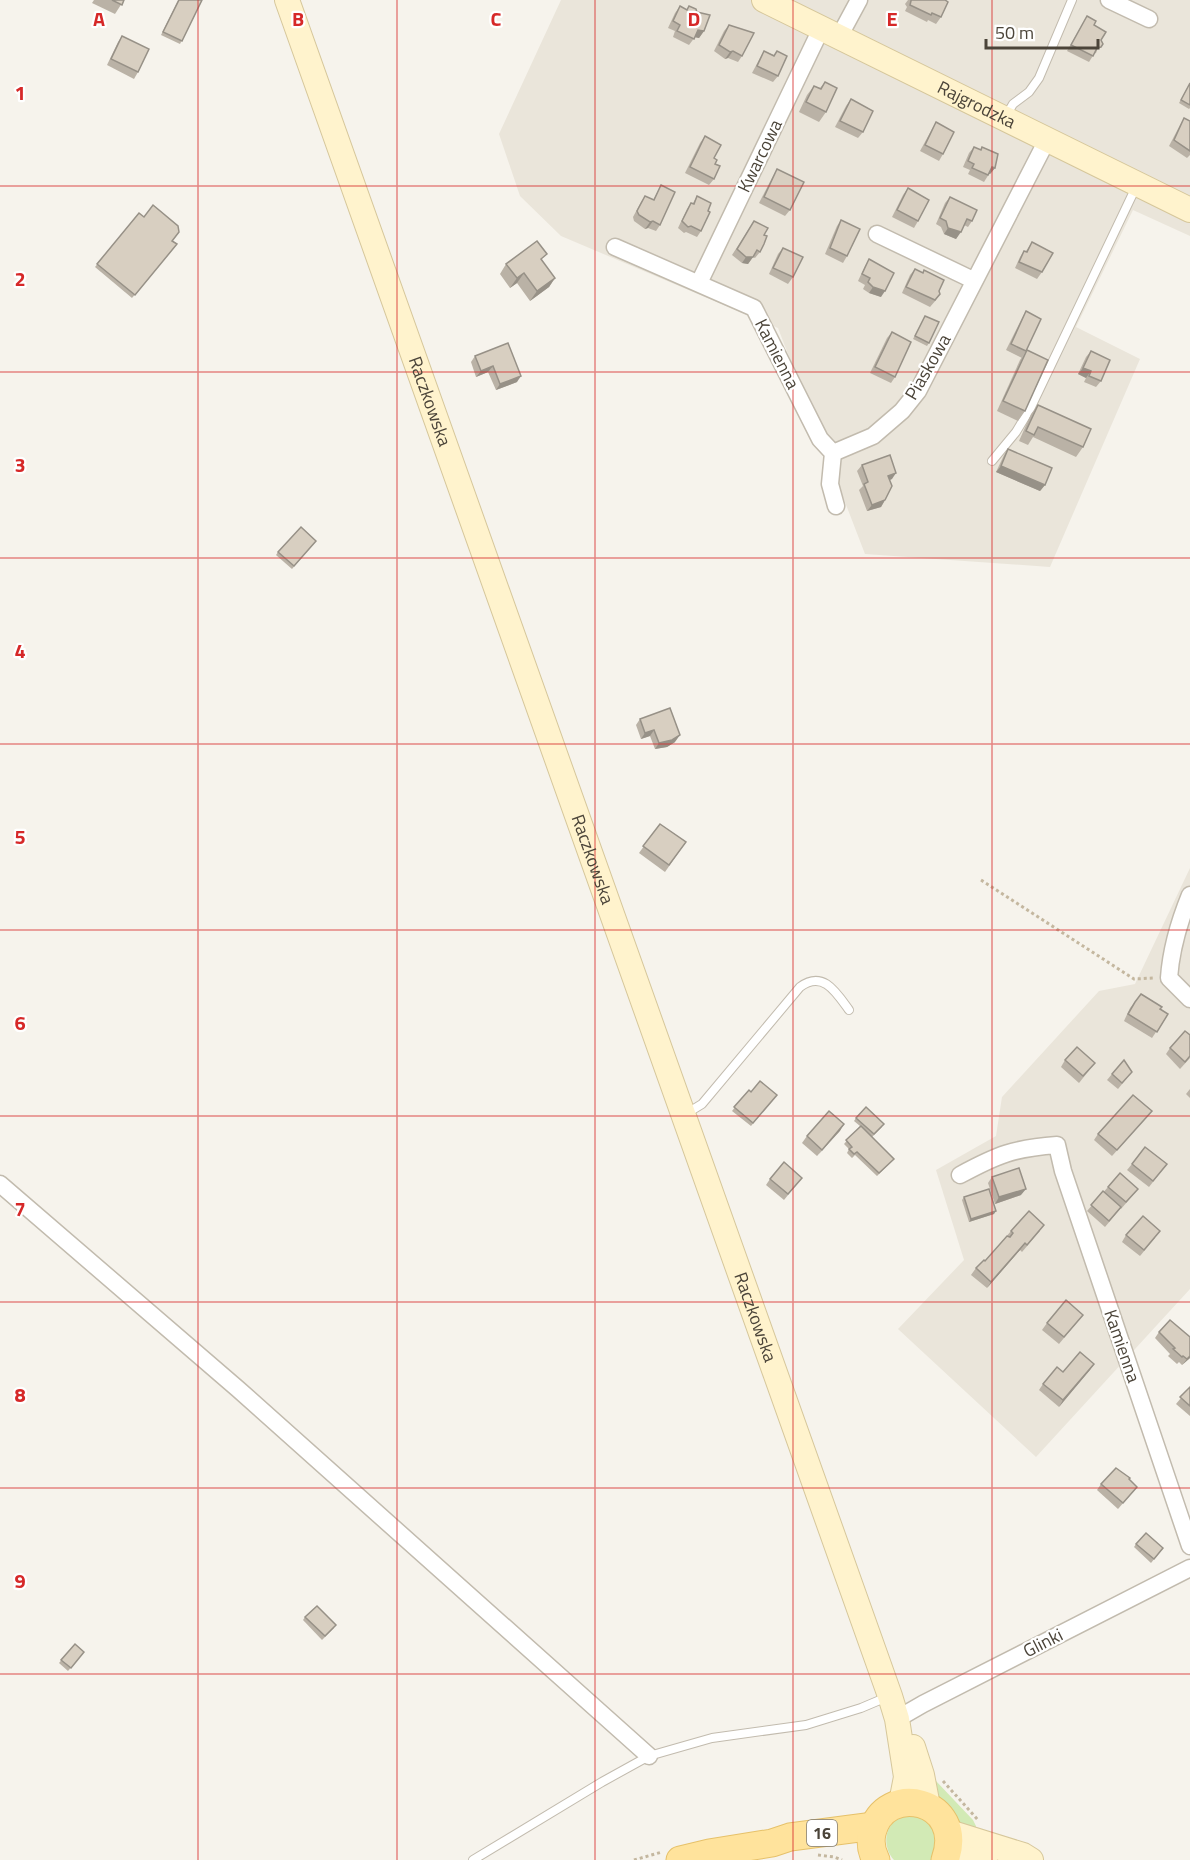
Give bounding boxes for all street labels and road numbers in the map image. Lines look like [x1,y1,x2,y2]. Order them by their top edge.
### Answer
street label: Rajgrodzka [933,74,1021,135]
street label: Kwarcowa [730,115,789,197]
street label: Kamienna [748,314,807,394]
street label: Piaskowa [898,329,957,405]
street label: Raczkowska [402,353,459,450]
street label: Raczkowska [565,810,621,908]
street label: Raczkowska [727,1268,784,1366]
street label: Kamienna [1097,1306,1148,1386]
street label: Glinki [1018,1621,1067,1664]
road number: 16 [807,1820,837,1846]

